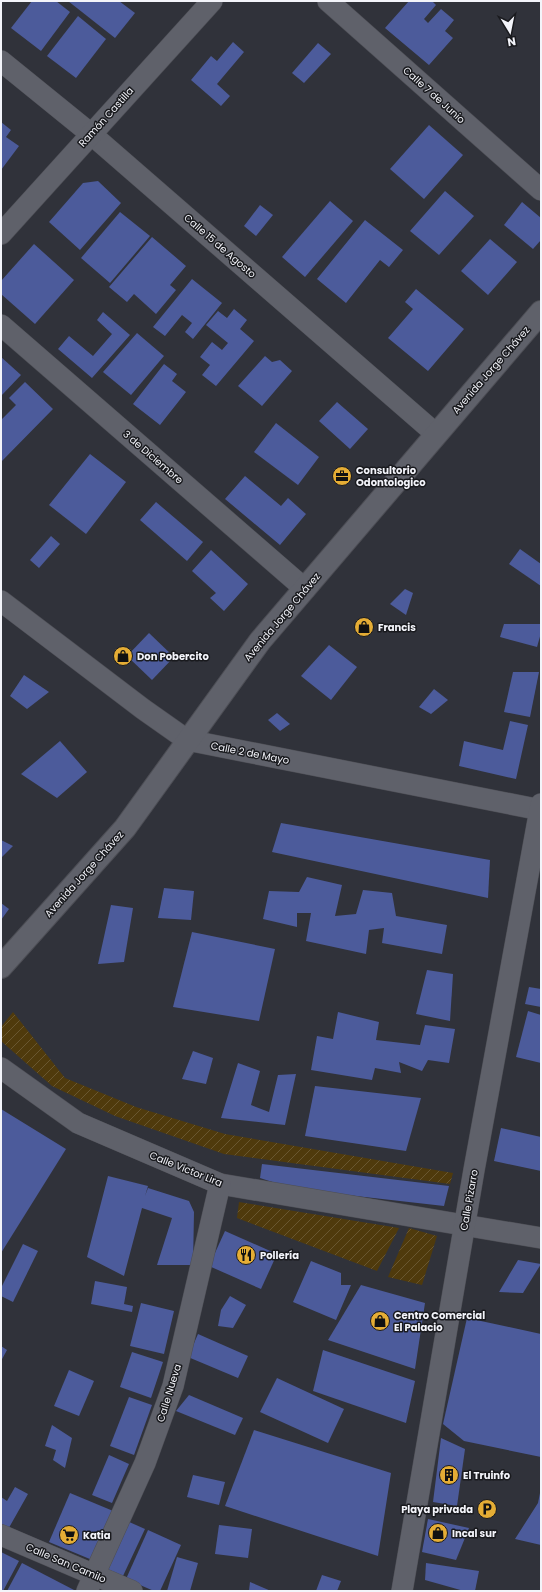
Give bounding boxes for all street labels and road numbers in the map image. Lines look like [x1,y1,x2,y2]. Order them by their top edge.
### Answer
street label: Calle 7 de Junio [400,63,468,127]
street label: Ramón Castilla [75,84,137,150]
street label: Calle 15 de Agosto [181,210,259,282]
street label: Avenida Jorge Chávez [449,323,534,417]
street label: 3 de Diciembre [120,427,186,487]
street label: Avenida Jorge Chávez [240,569,324,665]
street label: Calle 2 de Mayo [209,738,291,768]
street label: Avenida Jorge Chávez [41,827,127,921]
street label: Calle Víctor Lira [147,1148,225,1190]
street label: Calle Pizarro [456,1168,482,1232]
street label: Calle Nueva [153,1362,185,1424]
street label: Calle San Camilo [23,1539,109,1587]

